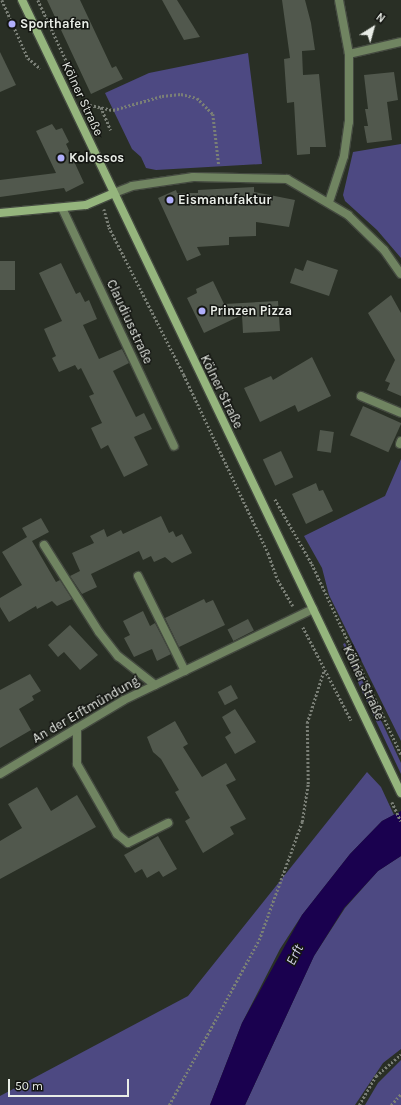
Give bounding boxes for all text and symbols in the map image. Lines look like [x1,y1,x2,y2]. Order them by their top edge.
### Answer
north arrow [353,8,393,48]
text: N [373,10,388,26]
place label: Sporthafen [20,16,89,32]
marker: Sporthafen [7,19,17,29]
street label: Kölner Straße [58,59,106,139]
place label: Kolossos [69,150,124,166]
marker: Kolossos [56,153,66,163]
place label: Eismanufaktur [178,192,271,208]
marker: Eismanufaktur [165,195,175,205]
street label: Claudiusstraße [103,277,155,367]
place label: Prinzen Pizza [210,303,292,319]
marker: Prinzen Pizza [197,306,207,316]
street label: Kölner Straße [196,353,246,431]
street label: Kölner Straße [339,643,387,723]
street label: An der Erftmündung [30,673,142,747]
water label: Erft [283,942,307,968]
scale bar [10,1071,131,1097]
text: 50 m [15,1079,43,1093]

